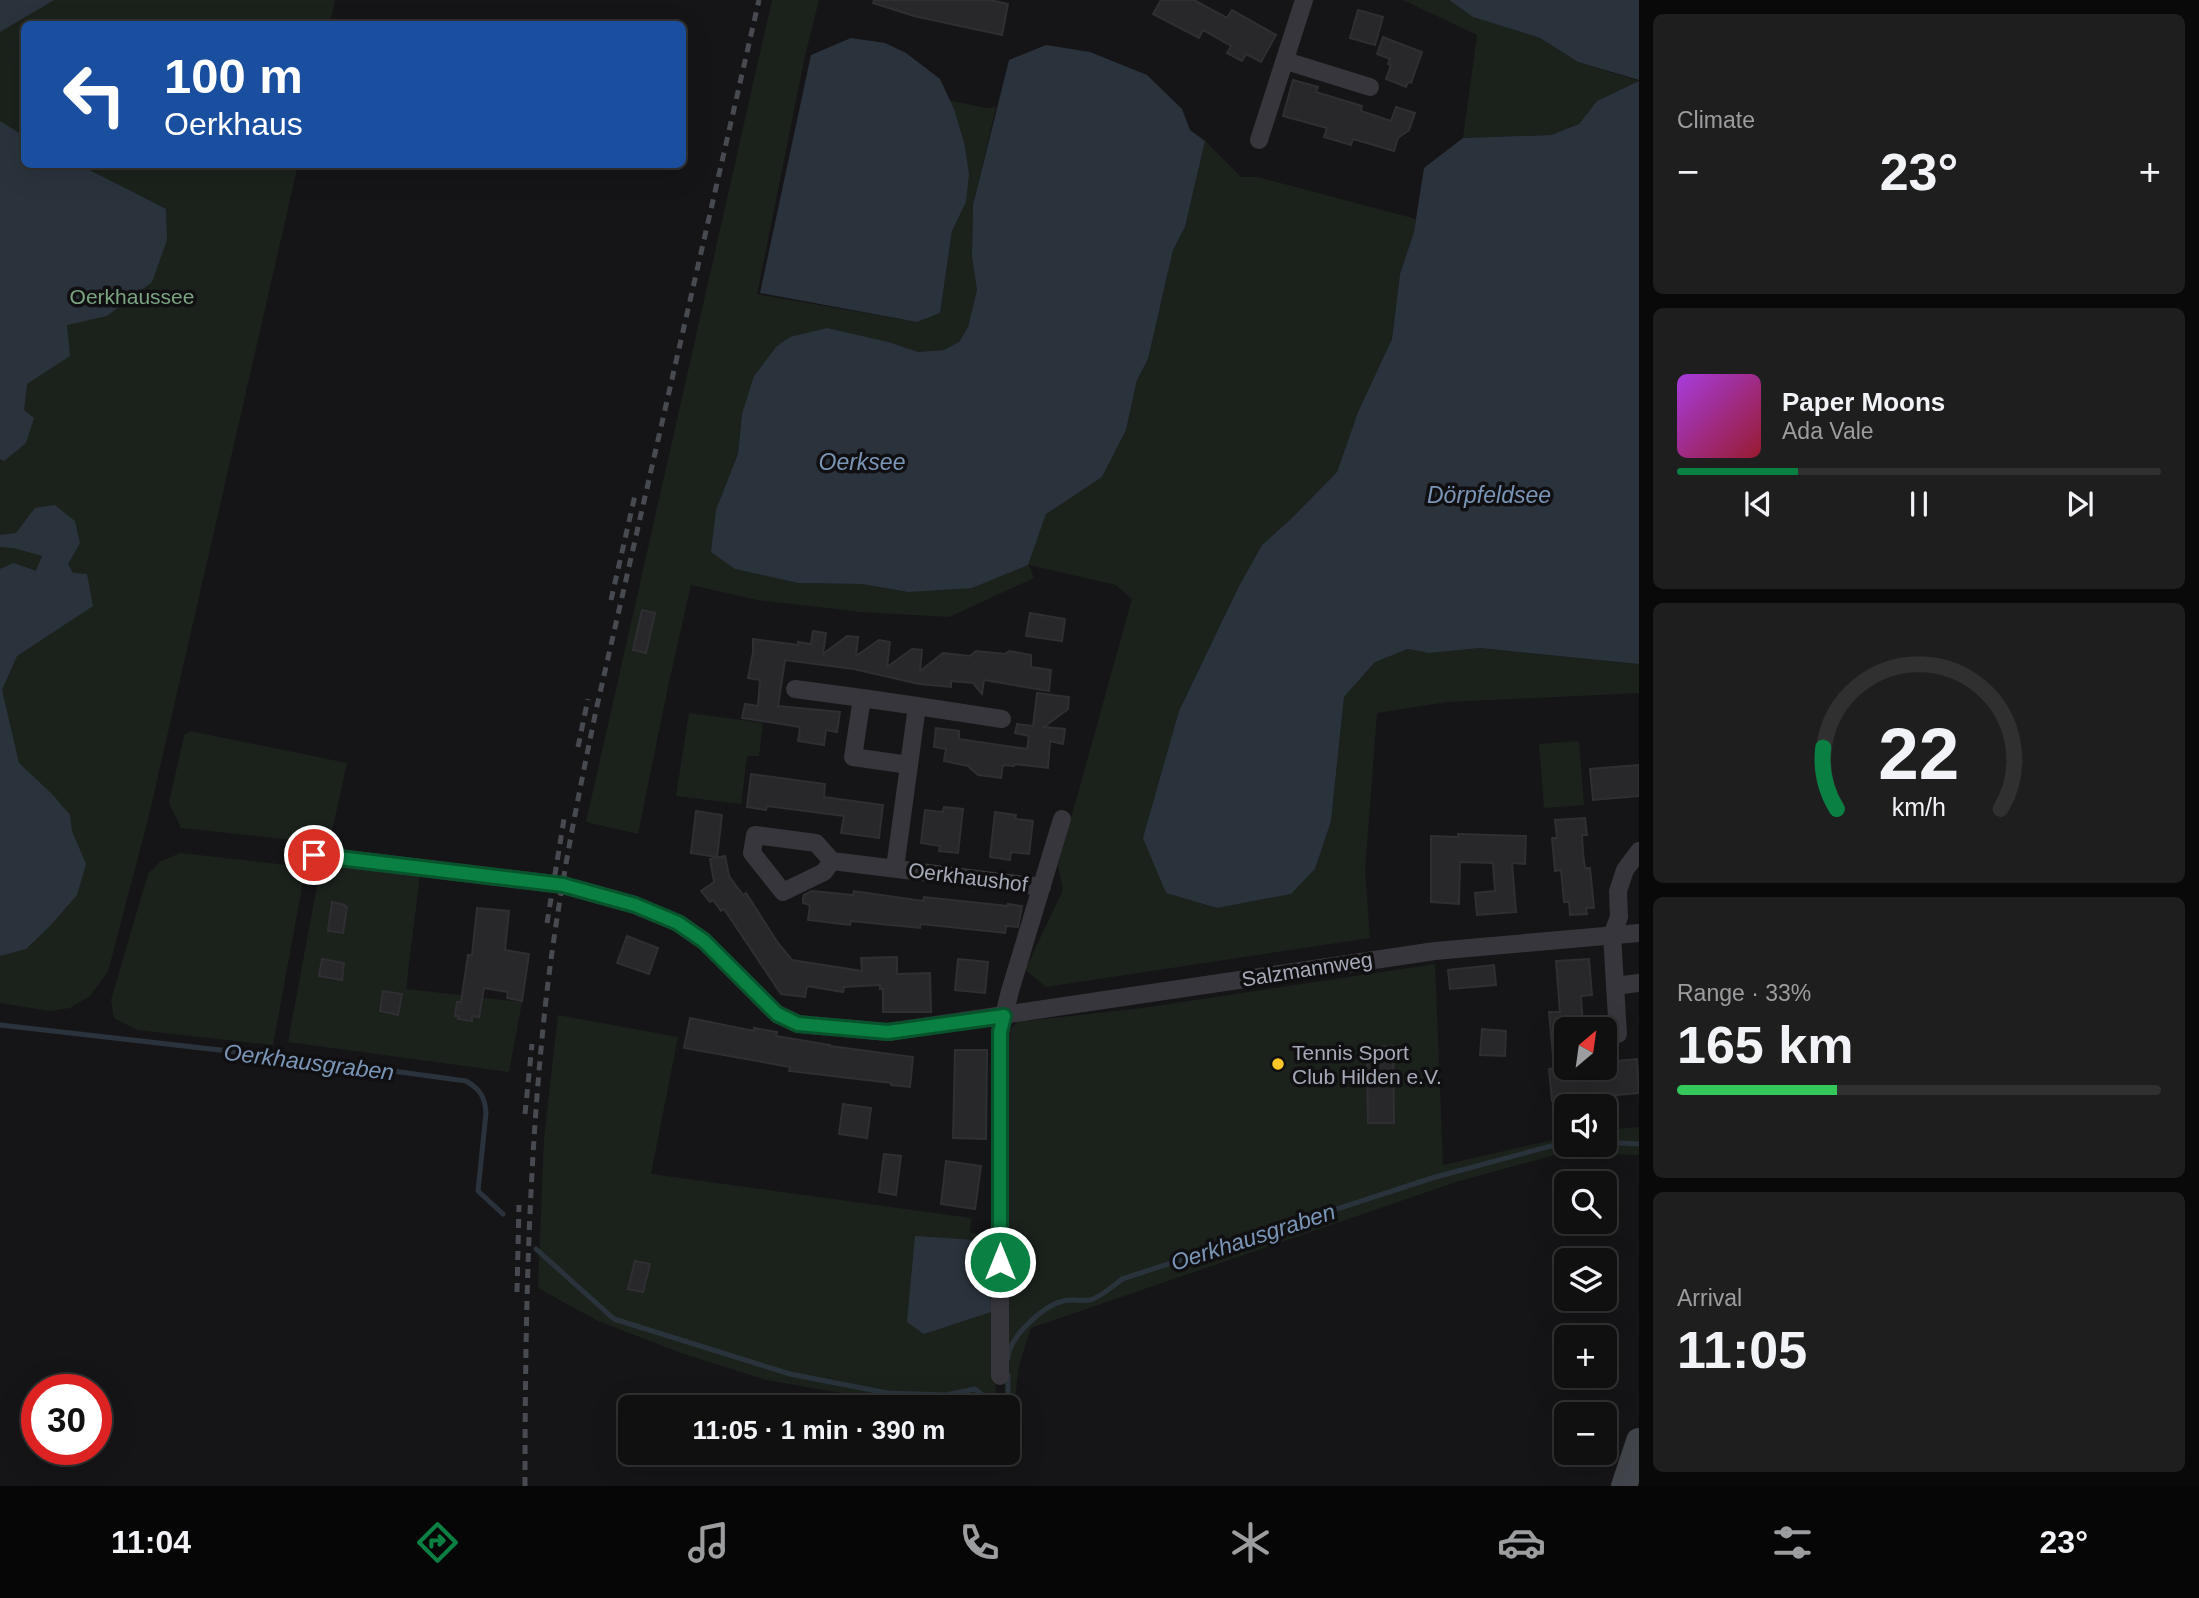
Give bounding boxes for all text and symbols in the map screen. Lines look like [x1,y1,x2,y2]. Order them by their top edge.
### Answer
icon: left [49,49,140,140]
text: 100 m [164,49,303,103]
text: Oerkhaus [164,106,303,142]
text: Climate [1677,107,1755,133]
text: 23° [1880,143,1958,201]
text: − [1677,151,1699,193]
text: + [2139,151,2161,193]
park label: Oerkhaussee [70,285,194,308]
text: Paper Moons [1782,387,1945,417]
text: Ada Vale [1782,418,1874,444]
water label: Oerksee [819,449,905,475]
water label: Dörpfeldsee [1427,482,1551,508]
icon: previous [1739,485,1777,523]
icon: pause [1900,485,1938,523]
icon: next [2061,485,2099,523]
text: 22 [1879,713,1959,794]
text: km/h [1892,793,1946,821]
pin [284,825,344,885]
icon: arrive [295,836,333,874]
street label: Oerkhaushof [907,858,1029,896]
street label: Salzmannweg [1240,947,1374,991]
text: Range · 33% [1677,980,1811,1006]
text: 165 km [1677,1016,1853,1074]
north arrow [1554,1017,1617,1080]
map controls [1554,1017,1617,1465]
water label: Oerkhausgraben [222,1039,396,1085]
place label: Tennis Sport Club Hilden e.V. [1292,1041,1442,1088]
marker: Tennis Sport Club Hilden e.V. [1270,1056,1286,1072]
button: sound [1554,1094,1617,1157]
button: search [1554,1171,1617,1234]
water label: Oerkhausgraben [1168,1198,1338,1276]
position arrow [963,1225,1037,1299]
button: layers [1554,1248,1617,1311]
text: Arrival [1677,1285,1742,1311]
text: 11:05 [1677,1321,1807,1379]
button: + [1554,1325,1617,1388]
speed limit sign: 30 [21,1374,112,1465]
button: − [1554,1402,1617,1465]
text: 11:05 · 1 min · 390 m [693,1415,945,1445]
icon: directions [413,1518,462,1567]
icon: music [684,1518,733,1567]
icon: phone [955,1518,1004,1567]
icon: climate [1226,1518,1275,1567]
icon: car [1497,1518,1546,1567]
icon: filters [1768,1518,1817,1567]
text: 11:04 [111,1524,191,1560]
text: 23° [2040,1524,2088,1560]

